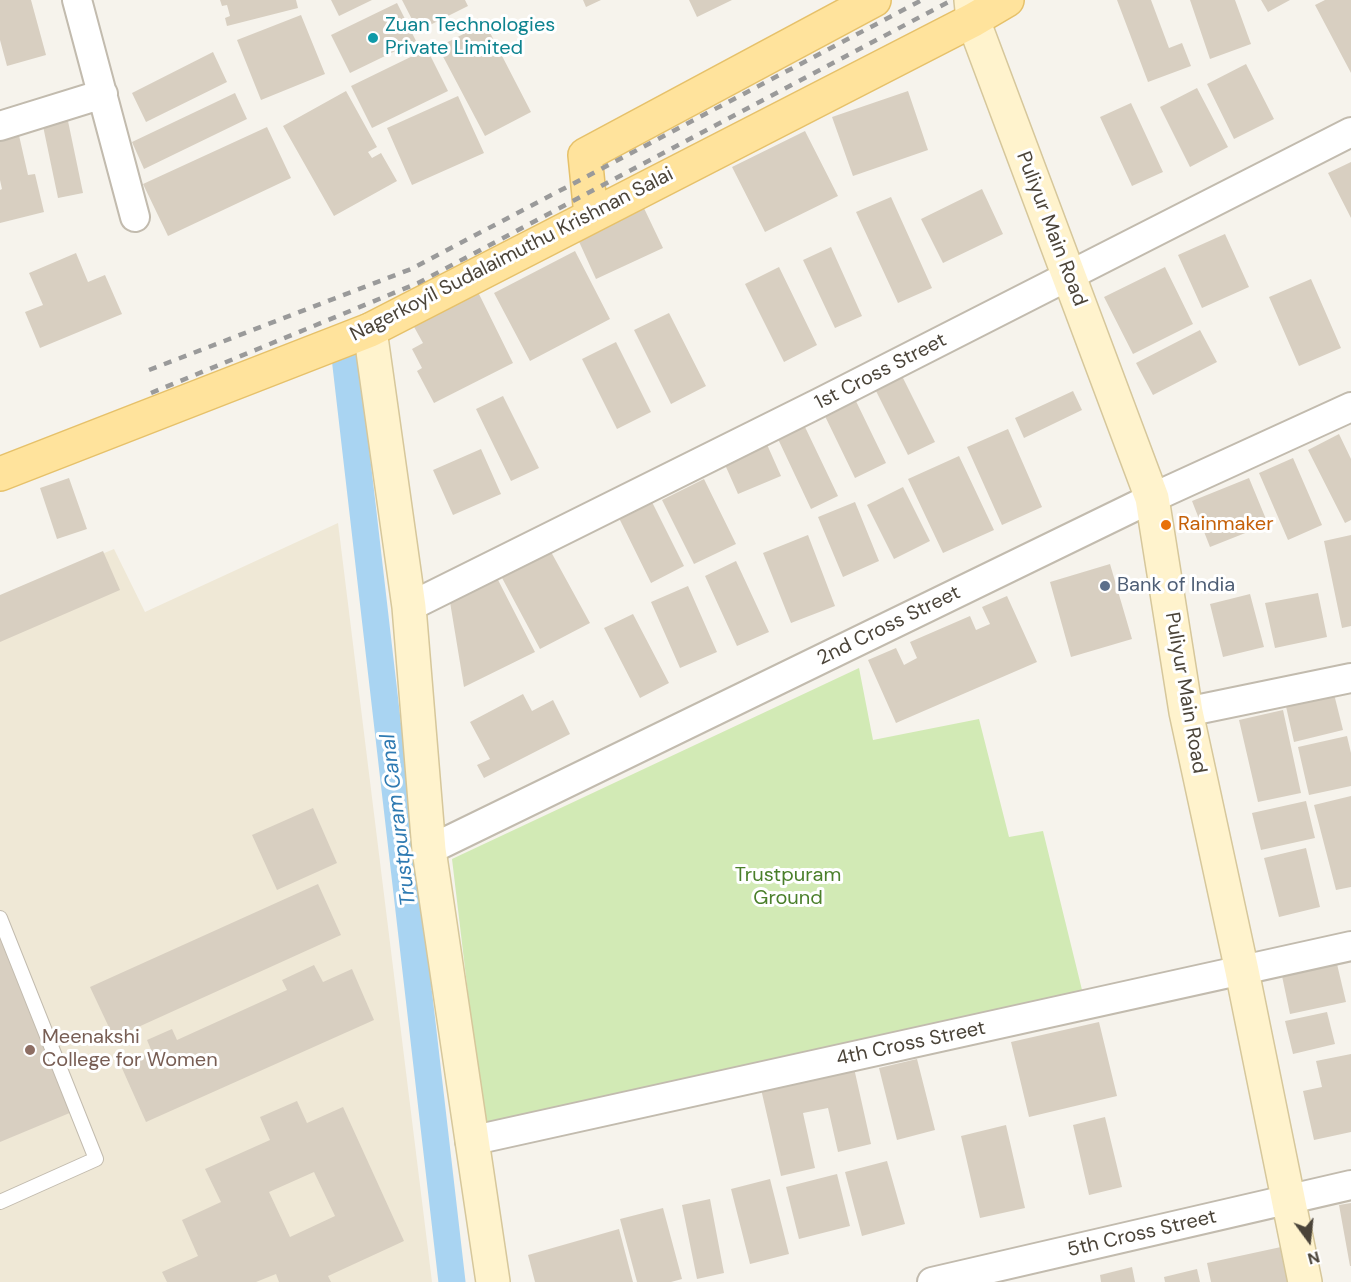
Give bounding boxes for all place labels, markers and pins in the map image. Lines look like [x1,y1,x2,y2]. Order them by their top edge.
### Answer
place label: Zuan Technologies Private Limited [385,14,555,61]
marker: Zuan Technologies Private Limited [366,31,380,45]
place label: Rainmaker [1178,513,1274,537]
marker: Rainmaker [1159,518,1173,532]
place label: Bank of India [1117,574,1235,598]
marker: Bank of India [1098,579,1112,593]
place label: Meenakshi College for Women [42,1026,218,1073]
marker: Meenakshi College for Women [23,1043,37,1057]

